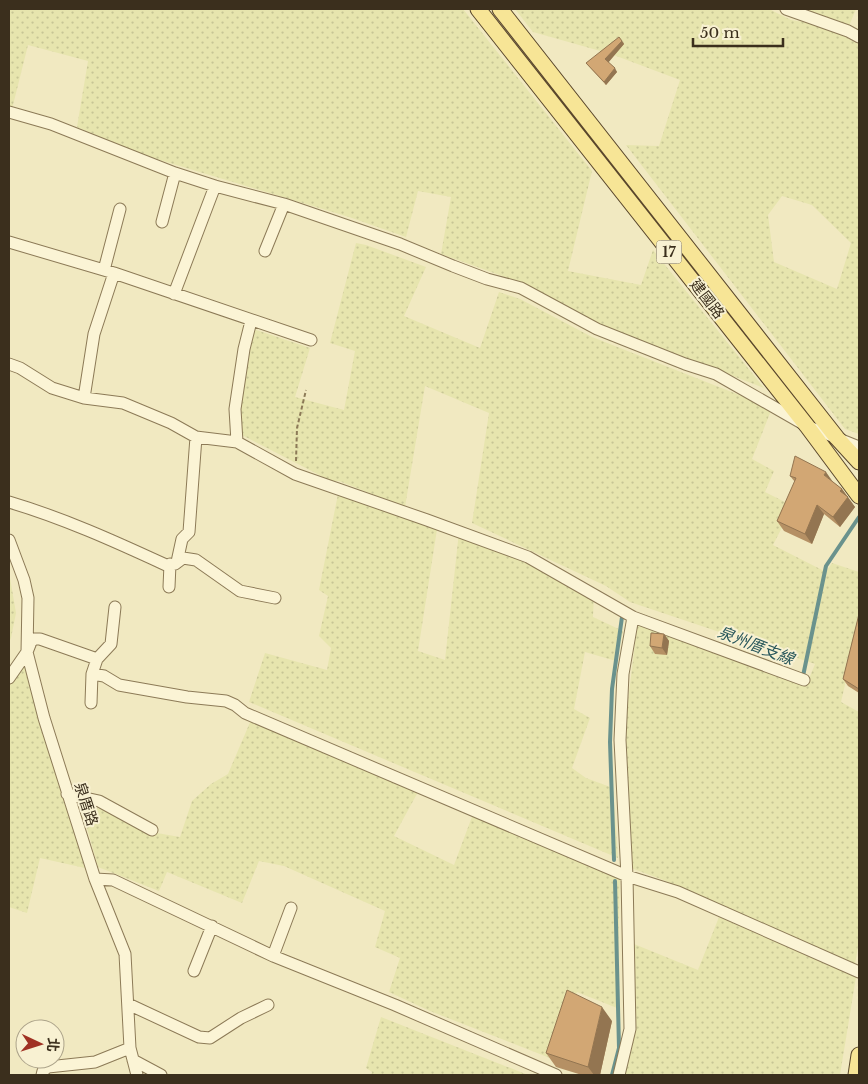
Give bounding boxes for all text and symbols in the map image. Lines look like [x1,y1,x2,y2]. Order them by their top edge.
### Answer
scale bar [693,15,783,47]
text: 50 m [700,23,740,42]
road number: 17 [656,240,682,264]
street label: 建國路 [686,275,729,322]
water label: 泉州厝支線 [715,621,799,669]
street label: 泉厝路 [70,780,102,828]
north arrow [15,1019,65,1069]
text: 北 [44,1037,62,1053]

